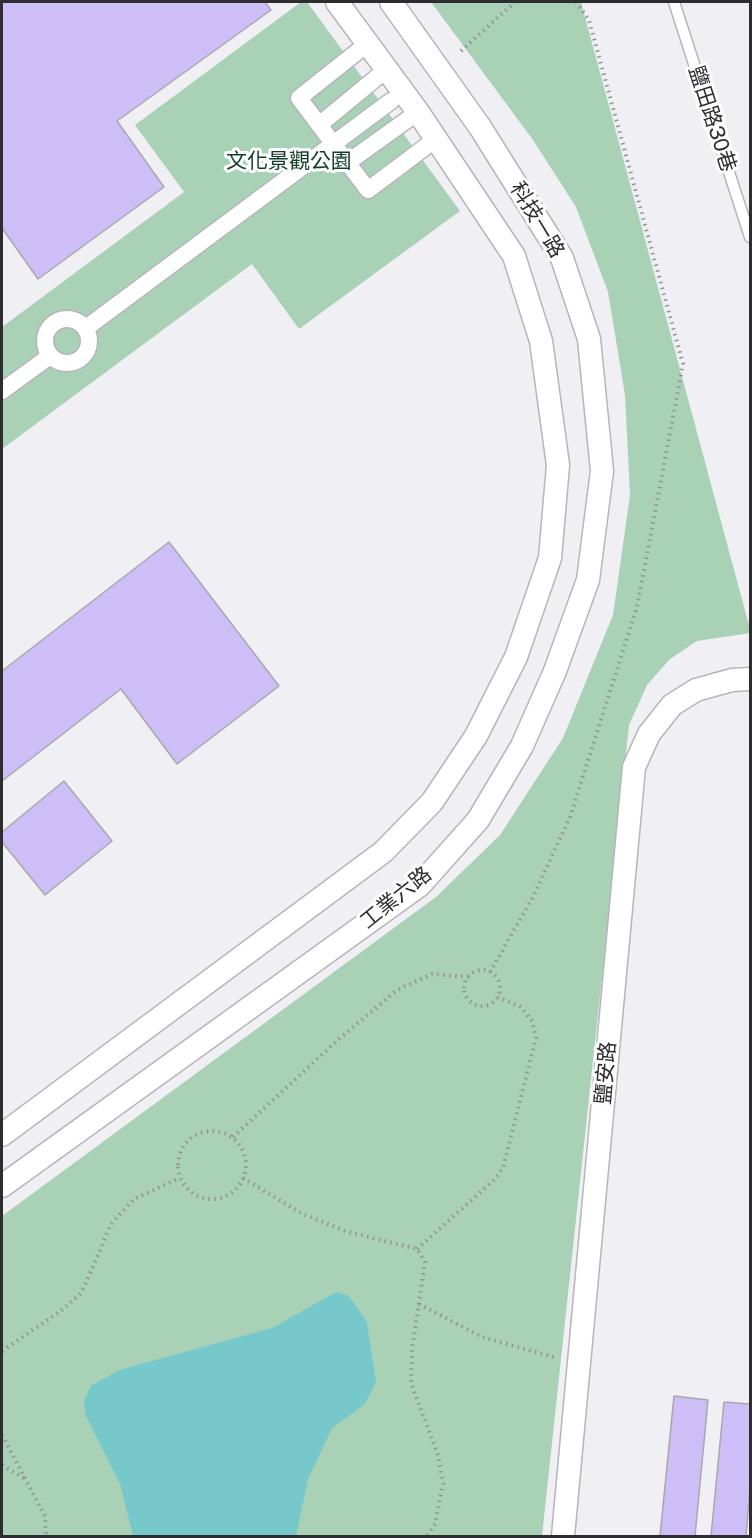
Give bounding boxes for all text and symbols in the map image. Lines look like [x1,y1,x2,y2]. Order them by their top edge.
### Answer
street label: 鹽田路30巷 [683,63,741,175]
park label: 文化景觀公園 [226,149,352,175]
street label: 科技一路 [505,178,569,262]
street label: 工業六路 [355,862,437,934]
street label: 鹽安路 [591,1041,621,1105]

